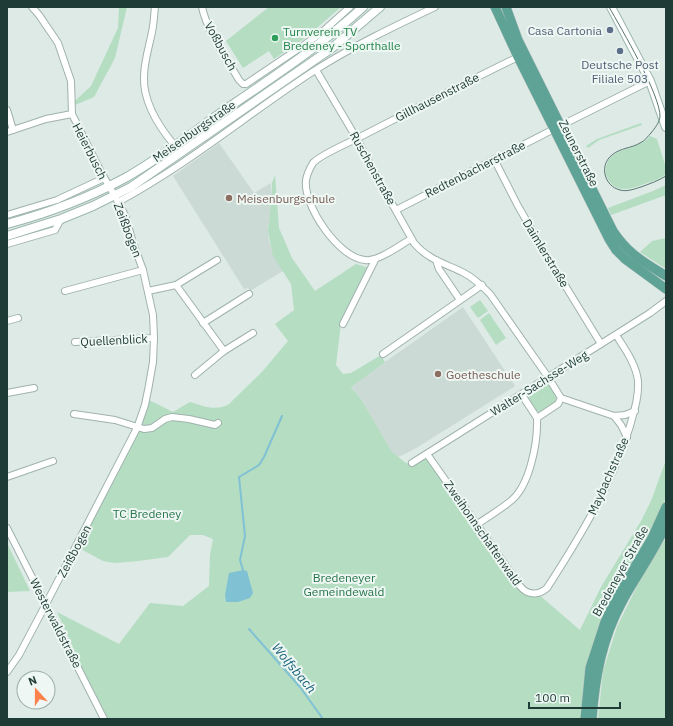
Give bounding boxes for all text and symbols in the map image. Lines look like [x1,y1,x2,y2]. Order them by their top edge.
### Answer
street label: Voßbusch [201,19,241,73]
place label: Casa Cartonia [528,23,603,38]
place label: Turnverein TV Bredeney - Sporthalle [283,24,401,53]
marker: Casa Cartonia [605,25,615,35]
marker: Turnverein TV Bredeney - Sporthalle [270,33,280,43]
marker: Deutsche Post Filiale 503 [615,46,625,56]
place label: Deutsche Post Filiale 503 [581,57,659,86]
street label: Gillhausenstraße [393,69,482,125]
street label: Meisenburgstraße [150,97,239,165]
street label: Zeunerstraße [556,117,602,189]
street label: Heierbusch [69,120,111,182]
street label: Ruschenstraße [347,129,400,208]
street label: Redtenbacherstraße [422,137,528,201]
place label: Meisenburgschule [237,191,336,206]
marker: Meisenburgschule [224,193,234,203]
street label: Zeißbogen [111,200,145,260]
street label: Daimlerstraße [520,216,573,290]
street label: Quellenblick [80,331,149,349]
street label: Walter-Sachsse-Weg [487,347,591,419]
place label: Goetheschule [446,367,521,382]
marker: Goetheschule [433,369,443,379]
street label: Maybachstraße [584,435,632,517]
street label: Zweihonnschaftenwald [441,477,525,589]
park label: TC Bredeney [113,506,181,521]
street label: Zeißbogen [54,522,94,580]
street label: Bredeneyer Straße [589,523,651,619]
park label: Bredeneyer Gemeindewald [303,570,385,599]
street label: Westerwaldstraße [27,576,85,671]
water label: Wolfsbach [268,639,320,697]
north arrow [16,670,56,710]
text: N [26,673,39,689]
scale bar [529,684,620,710]
text: 100 m [535,690,570,705]

